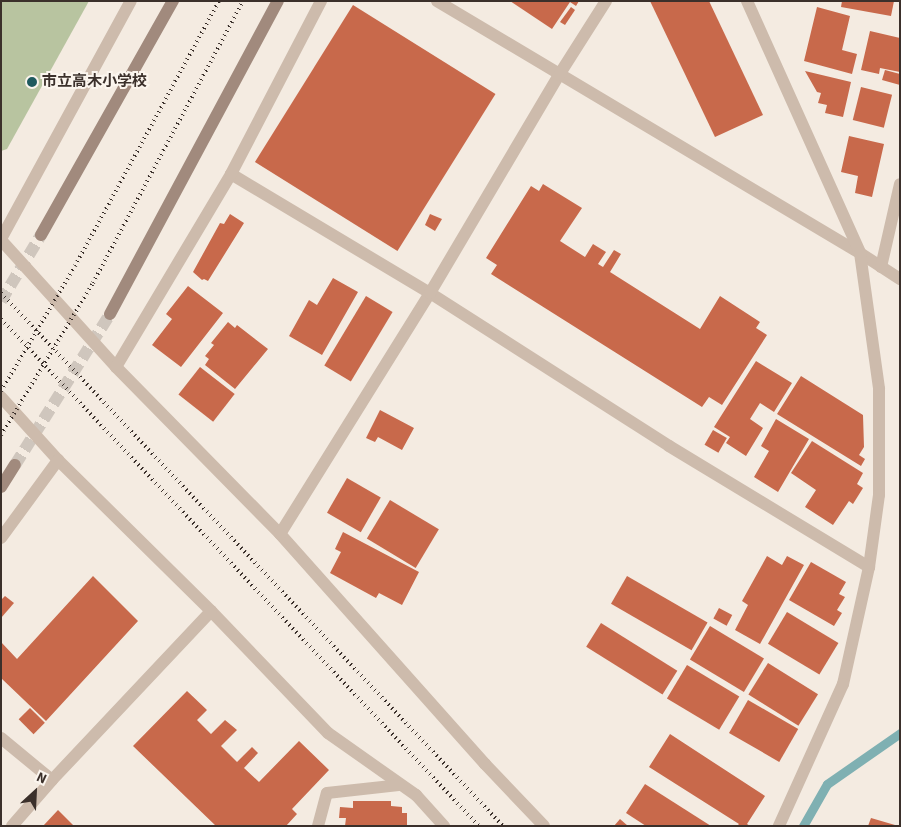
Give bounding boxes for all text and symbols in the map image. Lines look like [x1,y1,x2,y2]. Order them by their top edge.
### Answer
place label: 市立高木小学校 [42,73,147,91]
marker: 市立高木小学校 [26,76,38,88]
north arrow [10,767,60,817]
text: N [33,767,50,789]

